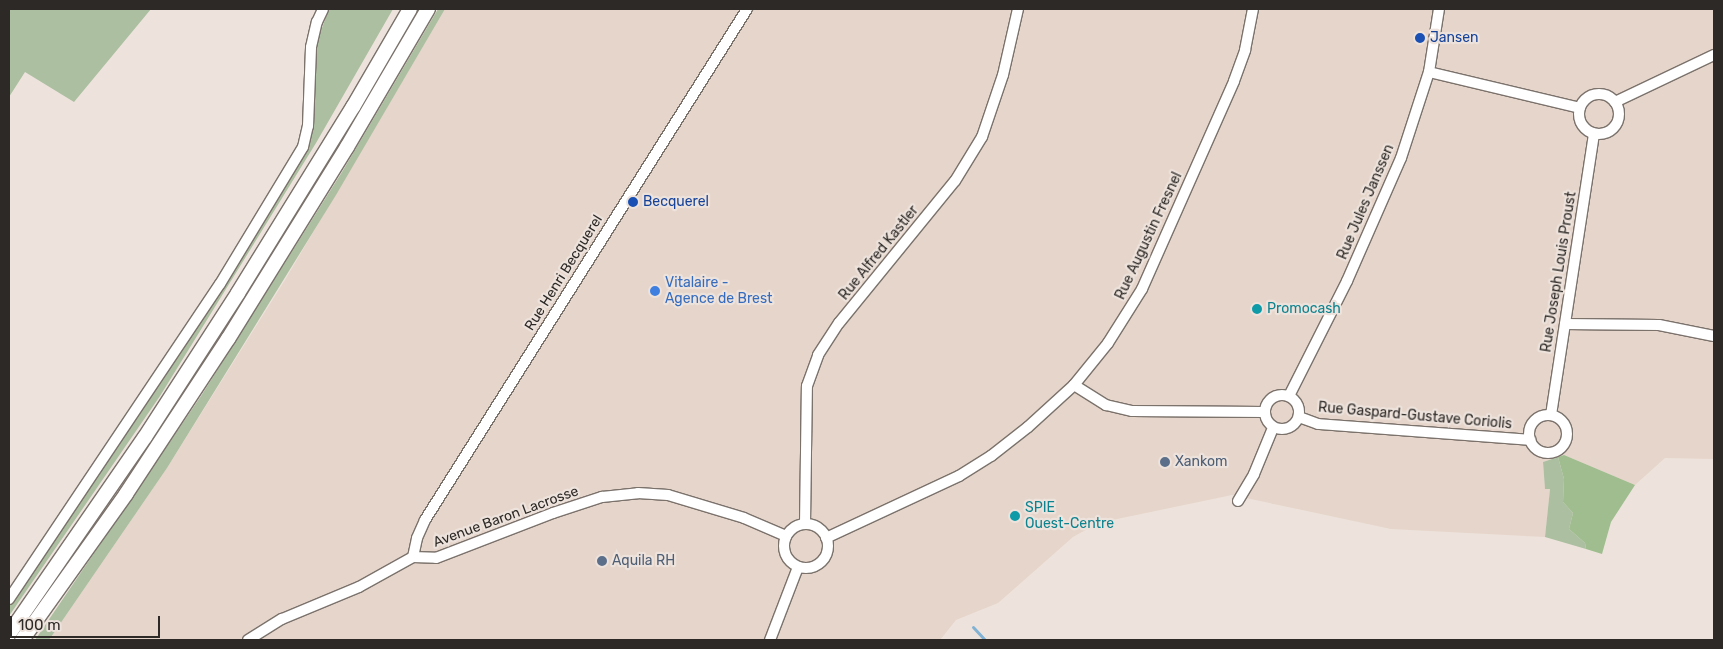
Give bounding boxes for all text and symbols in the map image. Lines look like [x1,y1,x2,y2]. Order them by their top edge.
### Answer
place label: Jansen [1430,30,1478,46]
marker: Jansen [1414,32,1426,44]
street label: Rue Jules Janssen [1334,142,1398,262]
street label: Rue Augustin Fresnel [1112,169,1186,303]
street label: Rue Joseph Louis Proust [1538,190,1580,354]
place label: Becquerel [643,194,709,210]
marker: Becquerel [627,196,639,208]
street label: Rue Alfred Kastler [836,202,922,304]
street label: Rue Henri Becquerel [522,212,606,334]
place label: Vitalaire - Agence de Brest [665,275,773,308]
marker: Vitalaire - Agence de Brest [649,285,661,297]
place label: Promocash [1267,301,1341,317]
marker: Promocash [1251,303,1263,315]
street label: Rue Gaspard-Gustave Coriolis [1317,399,1513,433]
place label: Xankom [1175,454,1227,470]
marker: Xankom [1159,456,1171,468]
street label: Avenue Baron Lacrosse [431,483,581,551]
place label: SPIE Ouest-Centre [1025,500,1114,532]
marker: SPIE Ouest-Centre [1009,510,1021,522]
place label: Aquila RH [612,553,675,569]
marker: Aquila RH [596,555,608,567]
scale bar [12,606,162,638]
text: 100 m [18,616,60,634]

